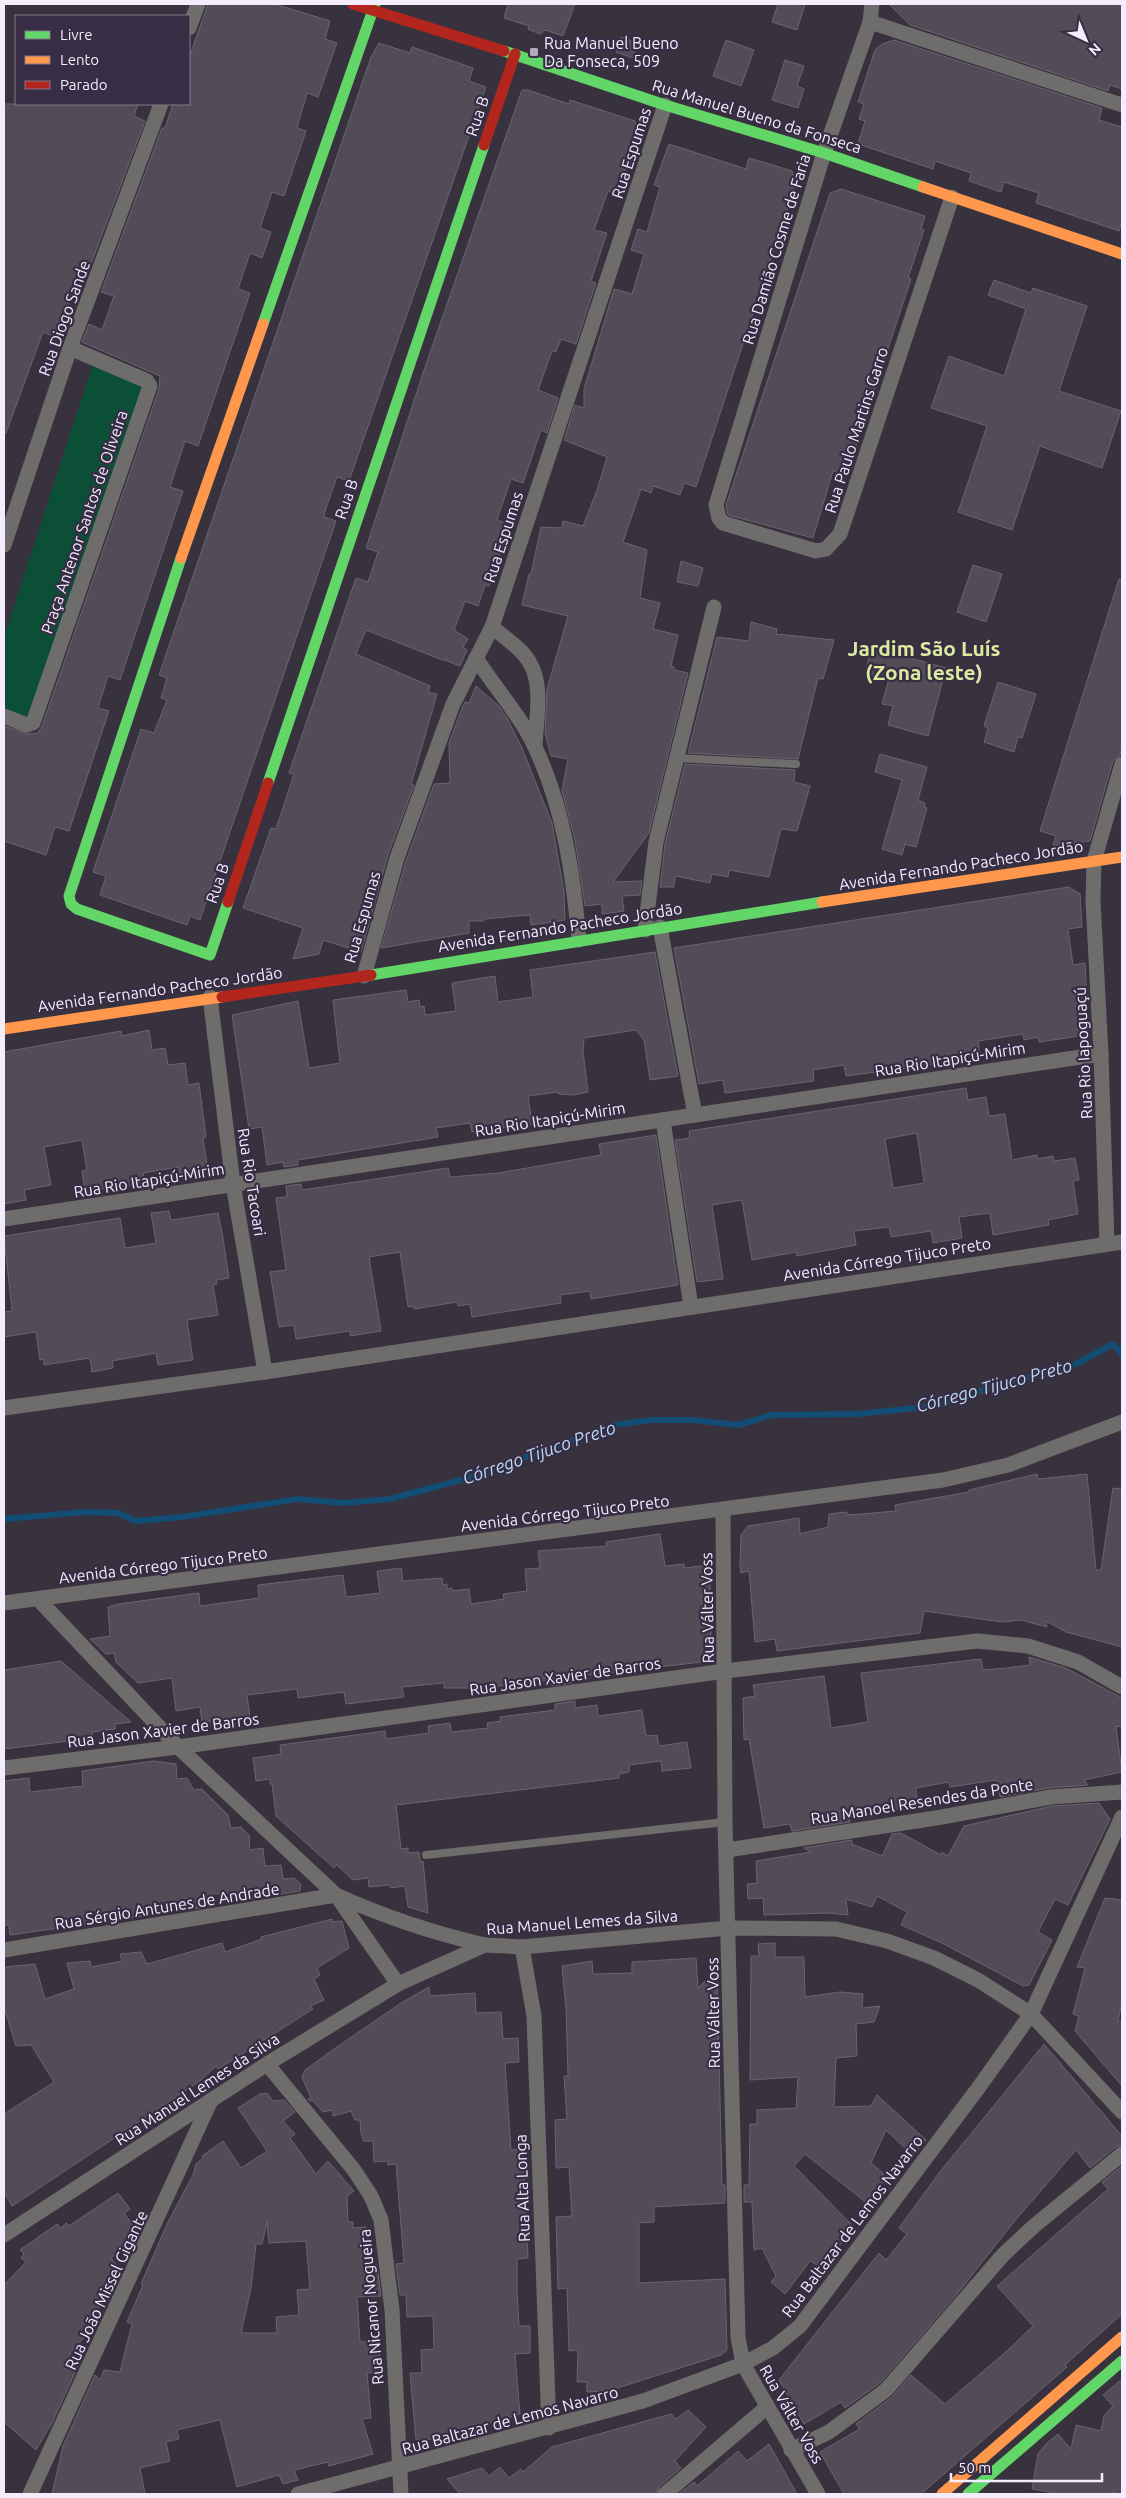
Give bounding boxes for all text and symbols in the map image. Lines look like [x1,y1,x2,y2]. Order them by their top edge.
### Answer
legend [15,15,190,105]
north arrow [1061,15,1111,65]
text: Livre [60,26,93,43]
place label: Rua Manuel Bueno Da Fonseca, 509 [544,34,679,70]
text: N [1086,40,1104,59]
marker: Rua Manuel Bueno Da Fonseca, 509 [528,46,540,58]
text: Lento [60,51,99,68]
text: Parado [60,76,107,93]
street label: Rua Manuel Bueno da Fonseca [650,76,864,156]
street label: Rua B [462,94,492,138]
street label: Rua Espumas [608,105,654,201]
street label: Rua Damião Cosme de Faria [738,152,814,346]
street label: Rua Diogo Sande [35,258,93,378]
street label: Rua Paulo Martins Garro [821,345,891,515]
street label: Praça Antenor Santos de Oliveira [37,408,131,636]
street label: Rua B [331,477,361,521]
street label: Rua Espumas [480,489,526,585]
district label: Jardim São Luís (Zona leste) [847,636,1001,684]
street label: Avenida Fernando Pacheco Jordão [838,837,1084,893]
street label: Rua B [202,861,232,905]
street label: Rua Espumas [340,869,384,965]
street label: Avenida Fernando Pacheco Jordão [437,899,683,955]
street label: Avenida Fernando Pacheco Jordão [36,963,284,1015]
street label: Rua Rio Iapoguaçú [1071,987,1095,1119]
street label: Rua Rio Itapiçú-Mirim [873,1038,1027,1080]
street label: Rua Rio Itapiçú-Mirim [473,1098,627,1140]
street label: Rua Rio Tacoari [235,1127,269,1237]
street label: Rua Rio Itapiçú-Mirim [72,1159,226,1201]
street label: Avenida Córrego Tijuco Preto [782,1234,992,1284]
water label: Córrego Tijuco Preto [914,1355,1074,1415]
water label: Córrego Tijuco Preto [459,1416,618,1488]
street label: Avenida Córrego Tijuco Preto [460,1491,670,1535]
street label: Avenida Córrego Tijuco Preto [58,1543,268,1587]
street label: Rua Válter Voss [697,1552,717,1664]
street label: Rua Jason Xavier de Barros [468,1654,662,1698]
street label: Rua Jason Xavier de Barros [66,1709,260,1751]
street label: Rua Manoel Resendes da Ponte [809,1775,1035,1827]
street label: Rua Sérgio Antunes de Andrade [53,1879,281,1933]
street label: Rua Manuel Lemes da Silva [486,1906,678,1938]
street label: Rua Válter Voss [703,1957,723,2069]
street label: Rua Manuel Lemes da Silva [112,2029,282,2149]
street label: Rua Baltazar de Lemos Navarro [778,2132,926,2320]
street label: Rua Alta Longa [511,2134,533,2242]
street label: Rua João Missel Gigante [61,2207,151,2373]
street label: Rua Nicanor Nogueira [355,2228,387,2386]
street label: Rua Válter Voss [756,2361,828,2467]
street label: Rua Baltazar de Lemos Navarro [400,2382,620,2458]
scale bar [951,2450,1102,2482]
text: 50 m [958,2459,991,2476]

